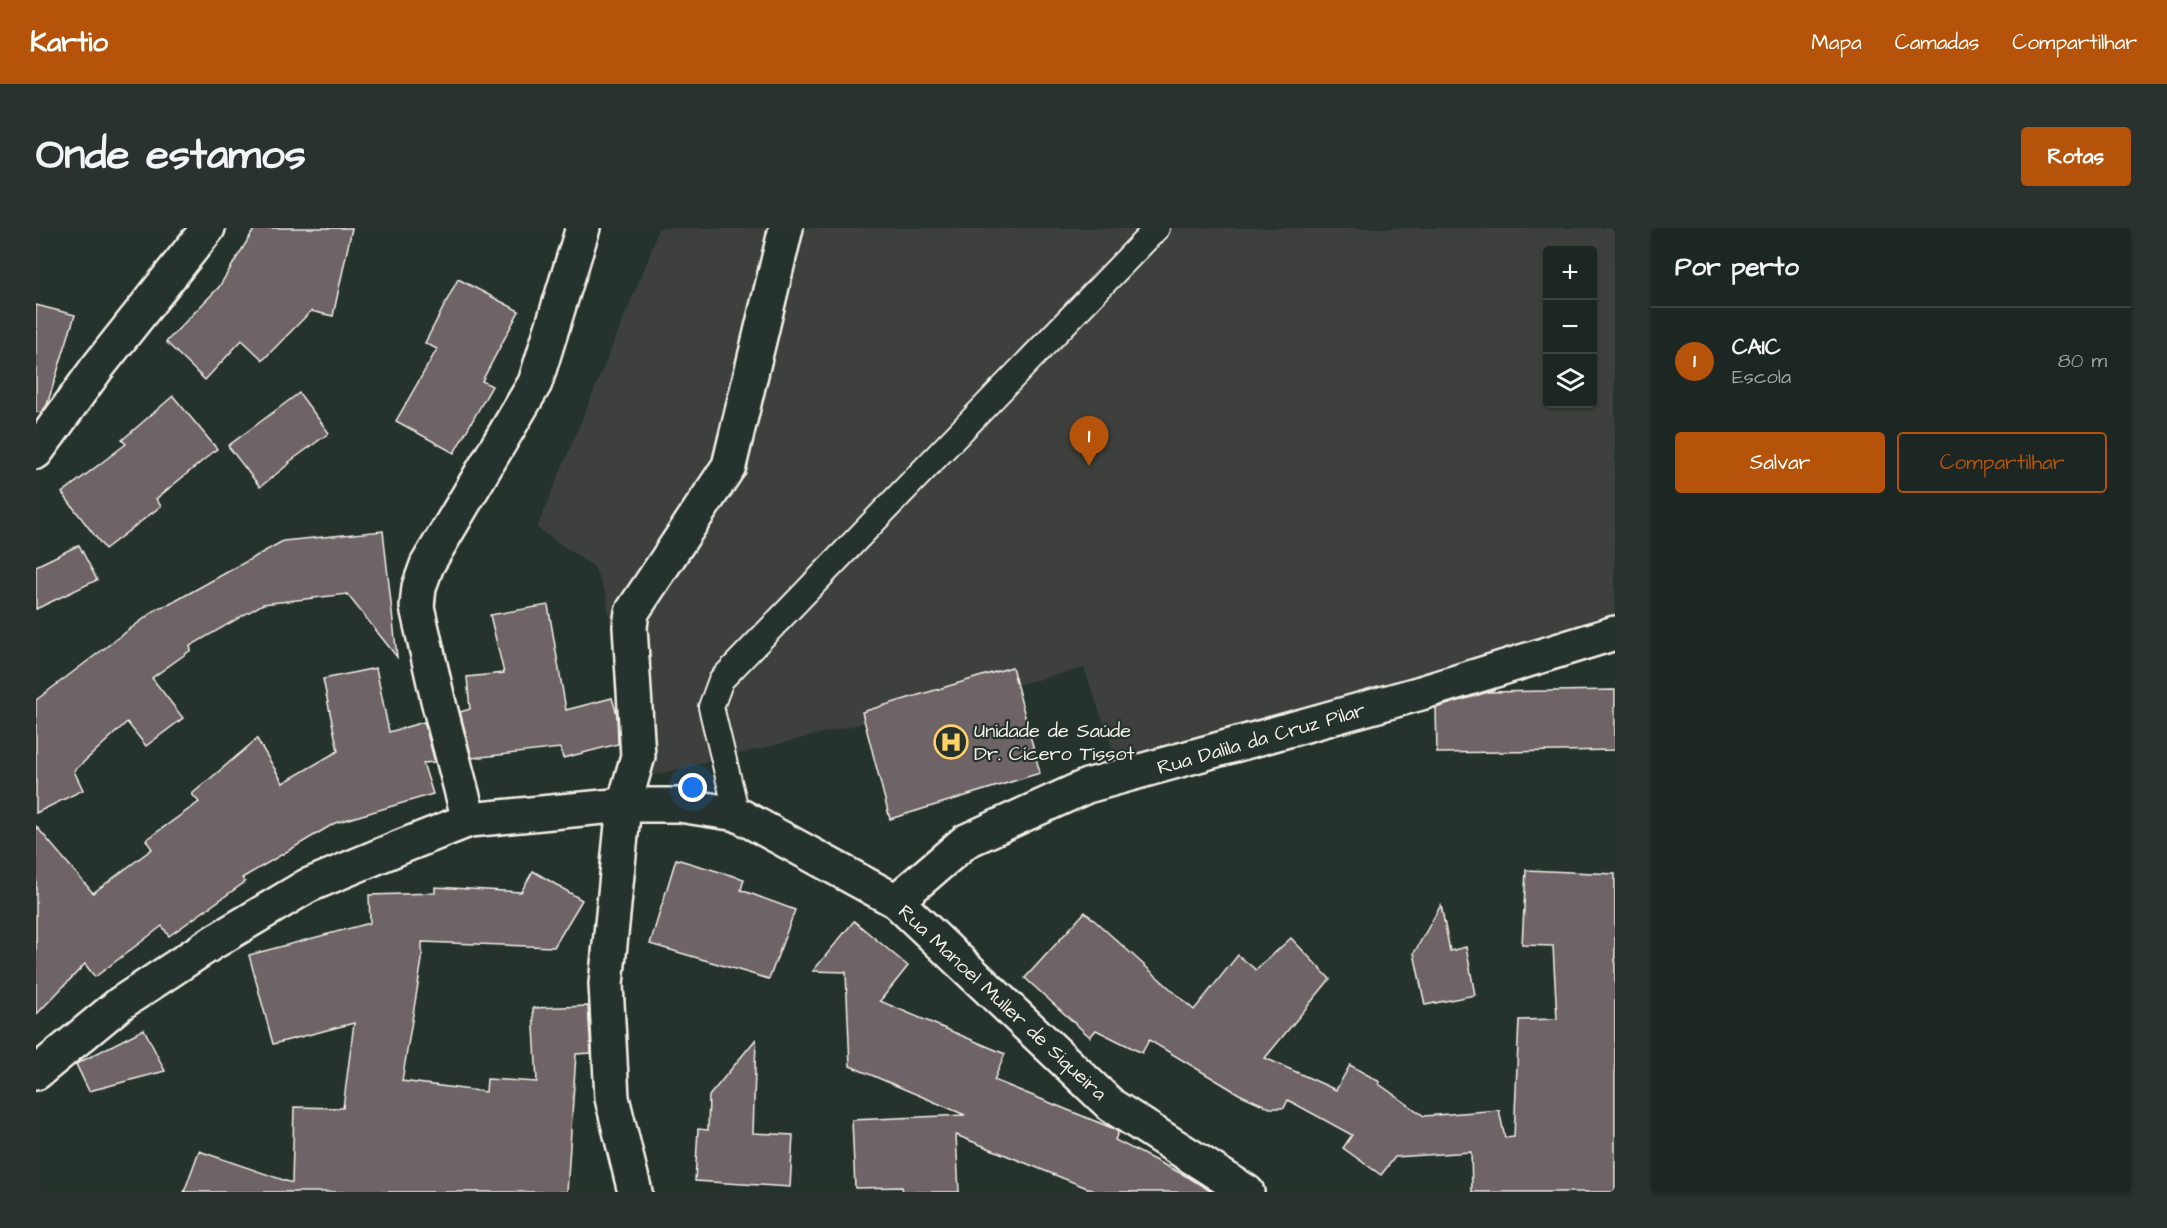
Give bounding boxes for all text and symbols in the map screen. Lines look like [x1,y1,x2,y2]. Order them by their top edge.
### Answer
text: Kartio [30,23,108,62]
text: Mapa [1811,28,1862,57]
text: Camadas [1895,28,1979,57]
text: Compartilhar [2012,28,2137,57]
text: Onde estamos [36,127,306,185]
button: Rotas [2021,127,2131,186]
map controls [1543,246,1597,408]
button: + [1543,246,1597,300]
text: Por perto [1675,249,1799,285]
button: − [1543,300,1597,354]
text: CAIC [1732,332,1781,363]
text: 1 [1693,347,1696,375]
text: 80 m [2058,347,2107,375]
button: layers [1543,354,1597,408]
text: Escola [1732,363,1791,391]
pin: 1 [1070,416,1108,466]
button: Salvar [1675,432,1885,493]
button: Compartilhar [1897,432,2107,493]
street label: Rua Dalila da Cruz Pilar [1154,696,1369,782]
place label: Unidade de Saúde Dr. Cícero Tissot [974,717,1135,768]
hospital icon: Unidade de Saúde Dr. Cícero Tissot [933,724,969,760]
your location [678,773,707,802]
street label: Rua Manoel Muller de Siqueira [892,898,1113,1107]

